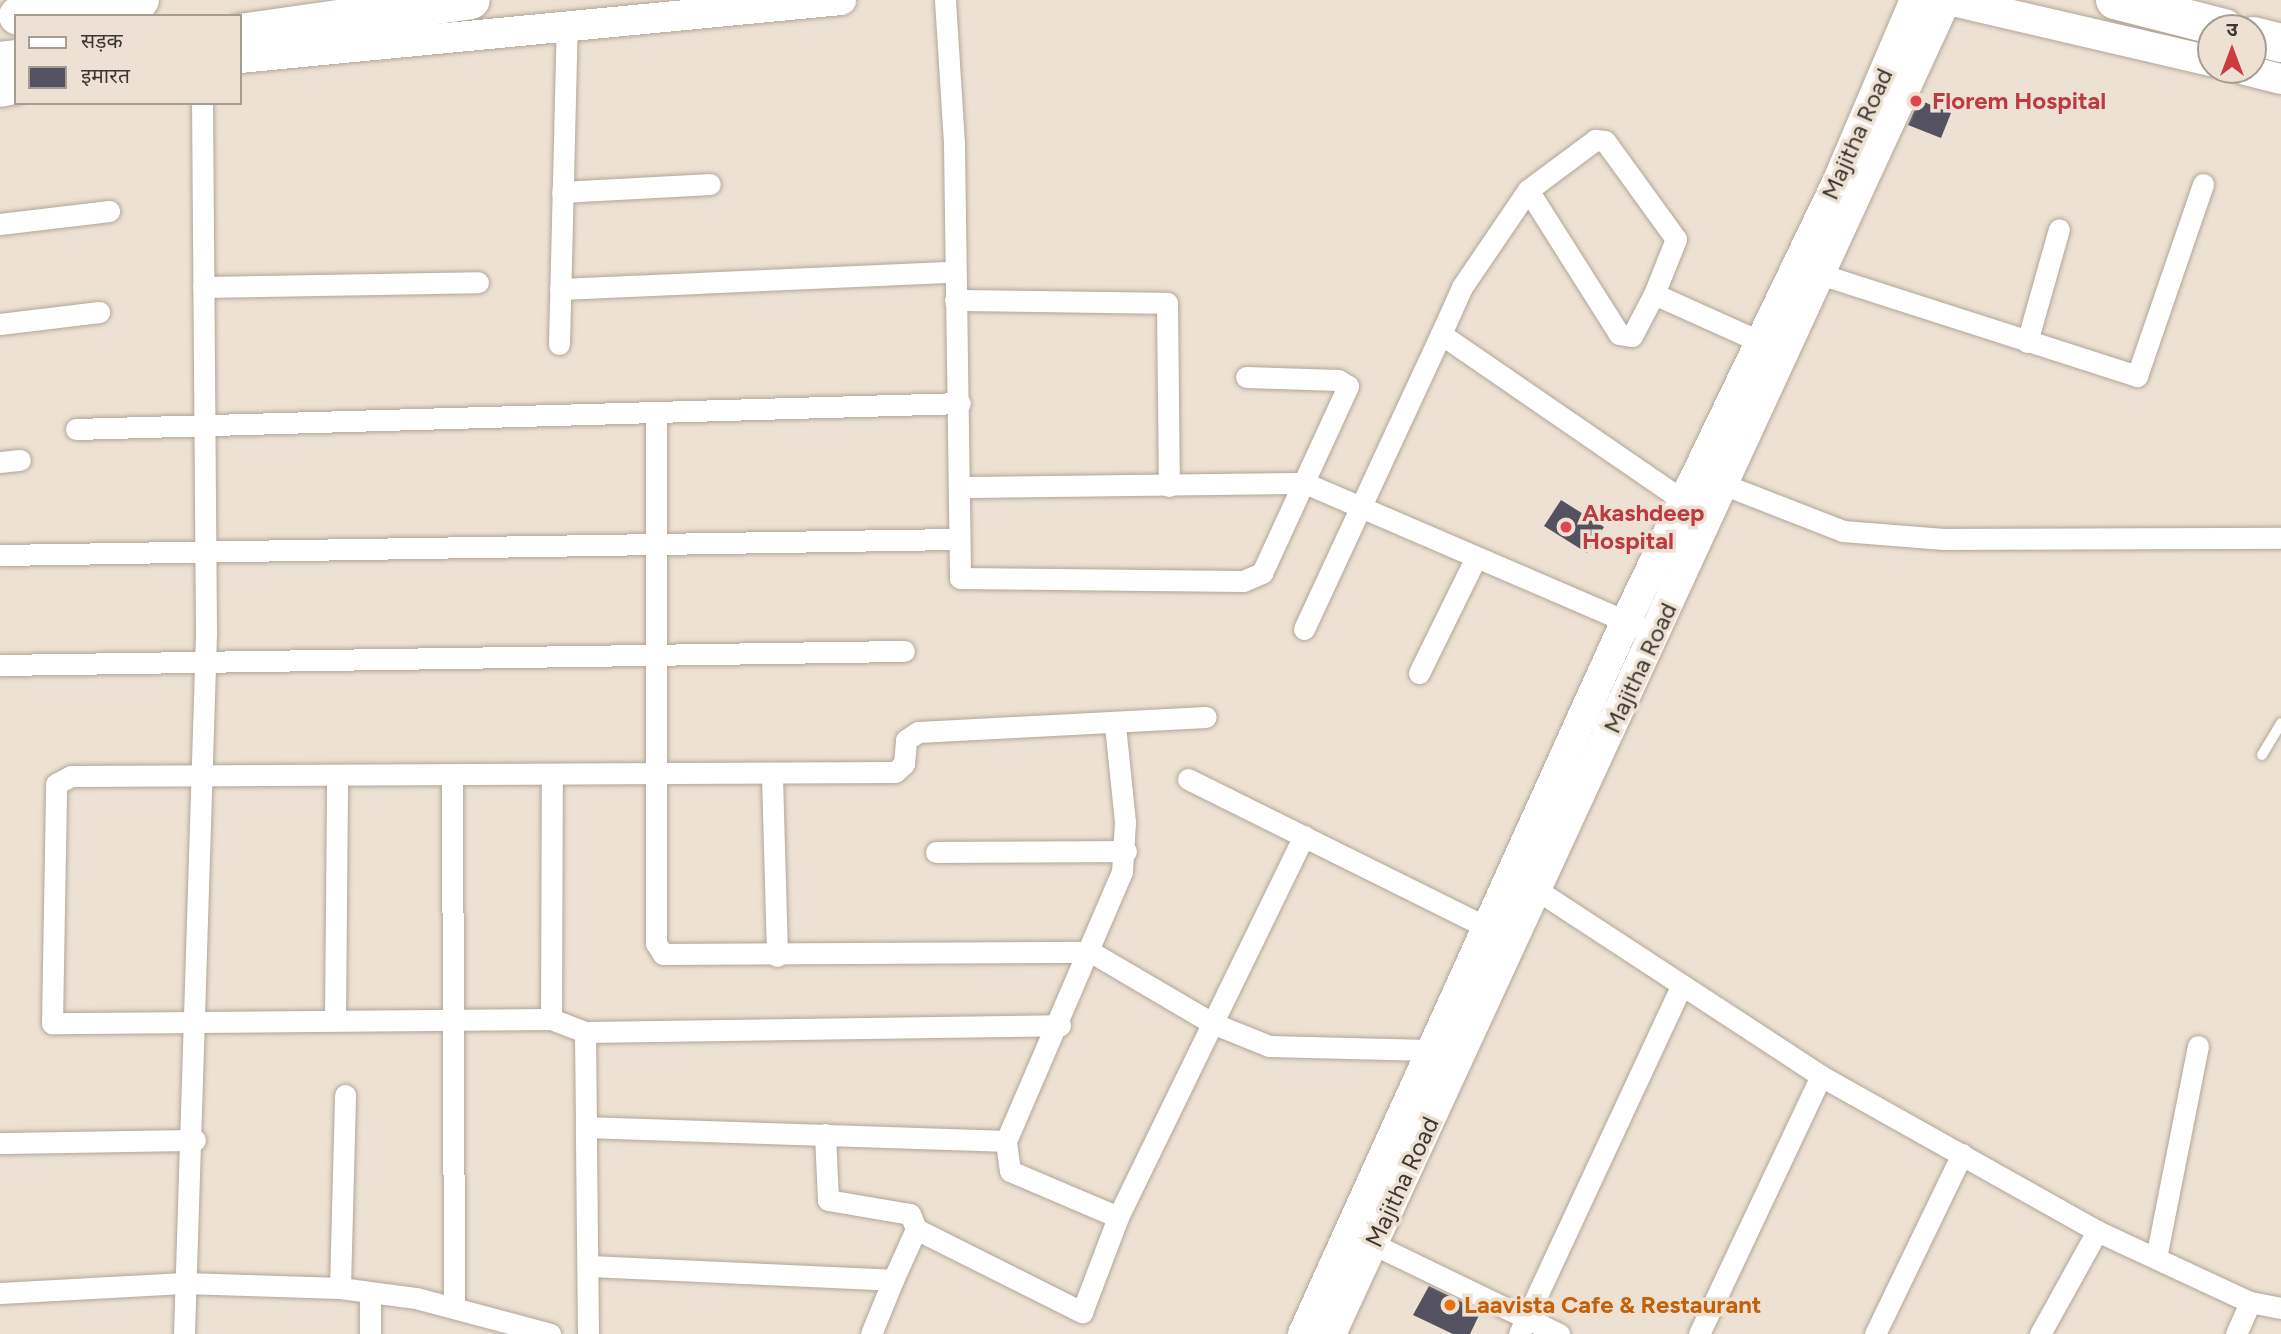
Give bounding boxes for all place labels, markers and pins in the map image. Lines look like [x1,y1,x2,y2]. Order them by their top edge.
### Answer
place label: Florem Hospital [1932,87,2106,115]
marker: Florem Hospital [1906,91,1926,111]
place label: Akashdeep Hospital [1582,499,1704,555]
marker: Akashdeep Hospital [1556,517,1576,537]
place label: Laavista Cafe & Restaurant [1464,1291,1761,1319]
marker: Laavista Cafe & Restaurant [1442,1297,1458,1313]

